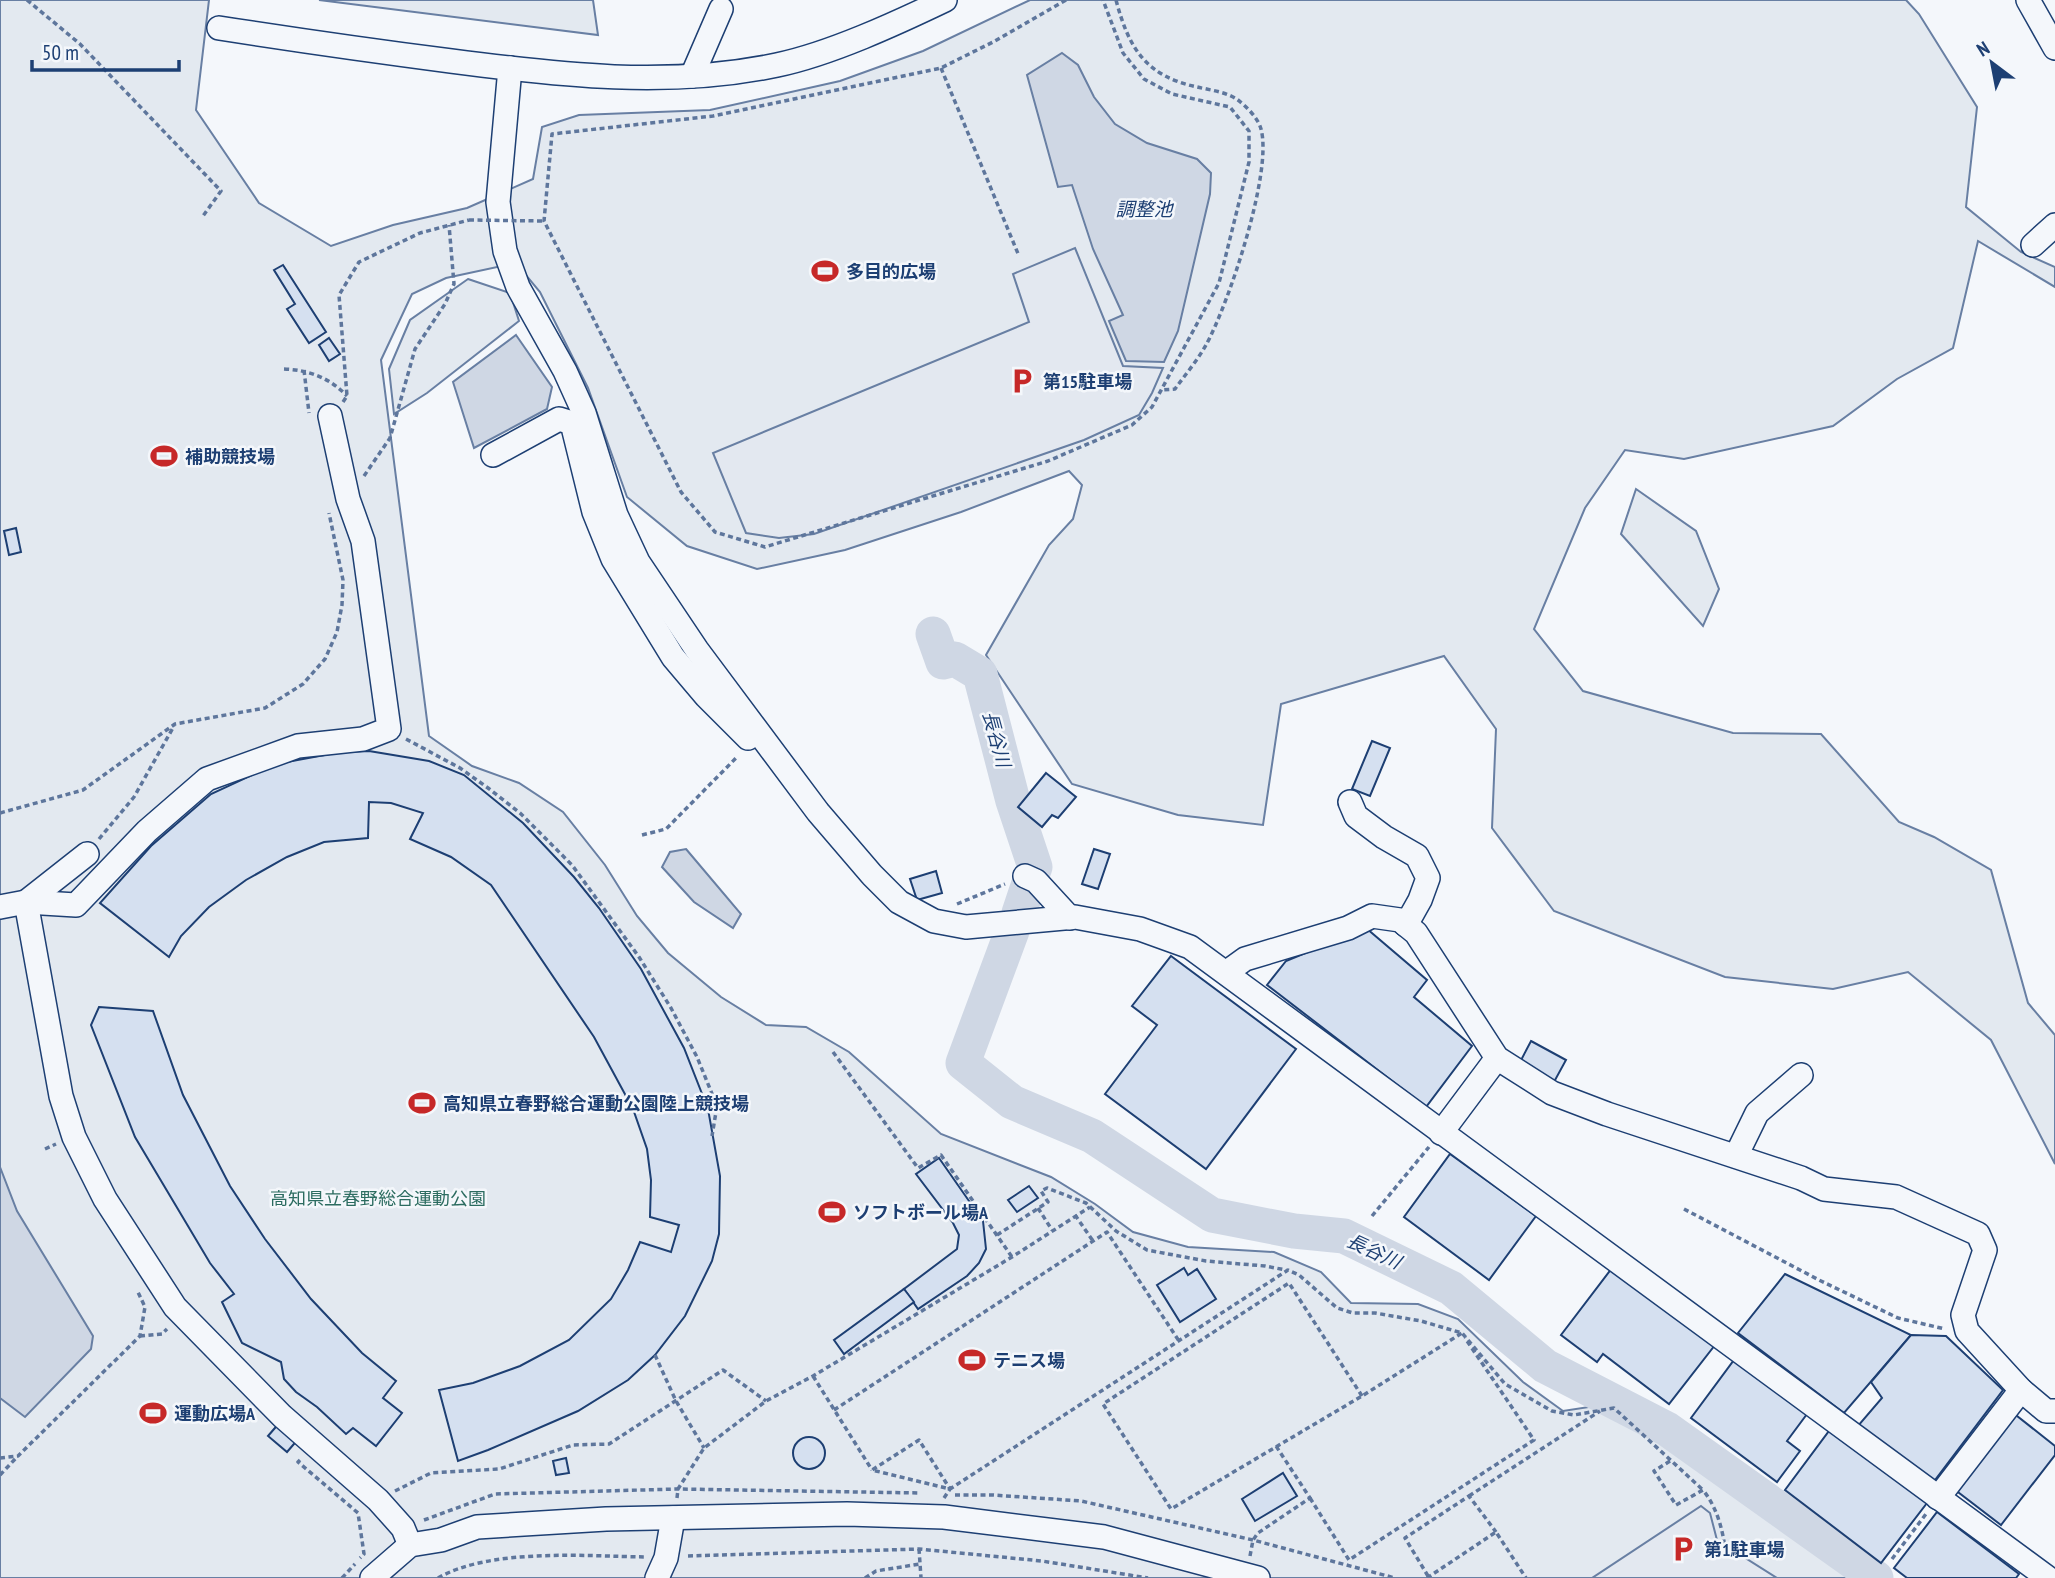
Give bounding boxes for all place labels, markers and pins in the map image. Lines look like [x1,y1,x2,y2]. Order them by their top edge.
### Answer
sports icon: 多目的広場 [810,256,840,286]
place label: 多目的広場 [846,260,936,283]
parking icon: 第15駐車場 [1007,366,1037,396]
place label: 第15駐車場 [1043,370,1132,393]
sports icon: 補助競技場 [149,441,179,471]
place label: 補助競技場 [185,445,275,468]
sports icon: 高知県立春野総合運動公園陸上競技場 [407,1088,437,1118]
place label: 高知県立春野総合運動公園陸上競技場 [443,1092,749,1115]
sports icon: ソフトボール場A [817,1197,847,1227]
place label: ソフトボール場A [853,1201,989,1224]
sports icon: テニス場 [957,1345,987,1375]
place label: テニス場 [993,1349,1065,1372]
sports icon: 運動広場A [138,1398,168,1428]
place label: 運動広場A [174,1402,256,1425]
parking icon: 第1駐車場 [1668,1534,1698,1564]
place label: 第1駐車場 [1704,1538,1785,1561]

